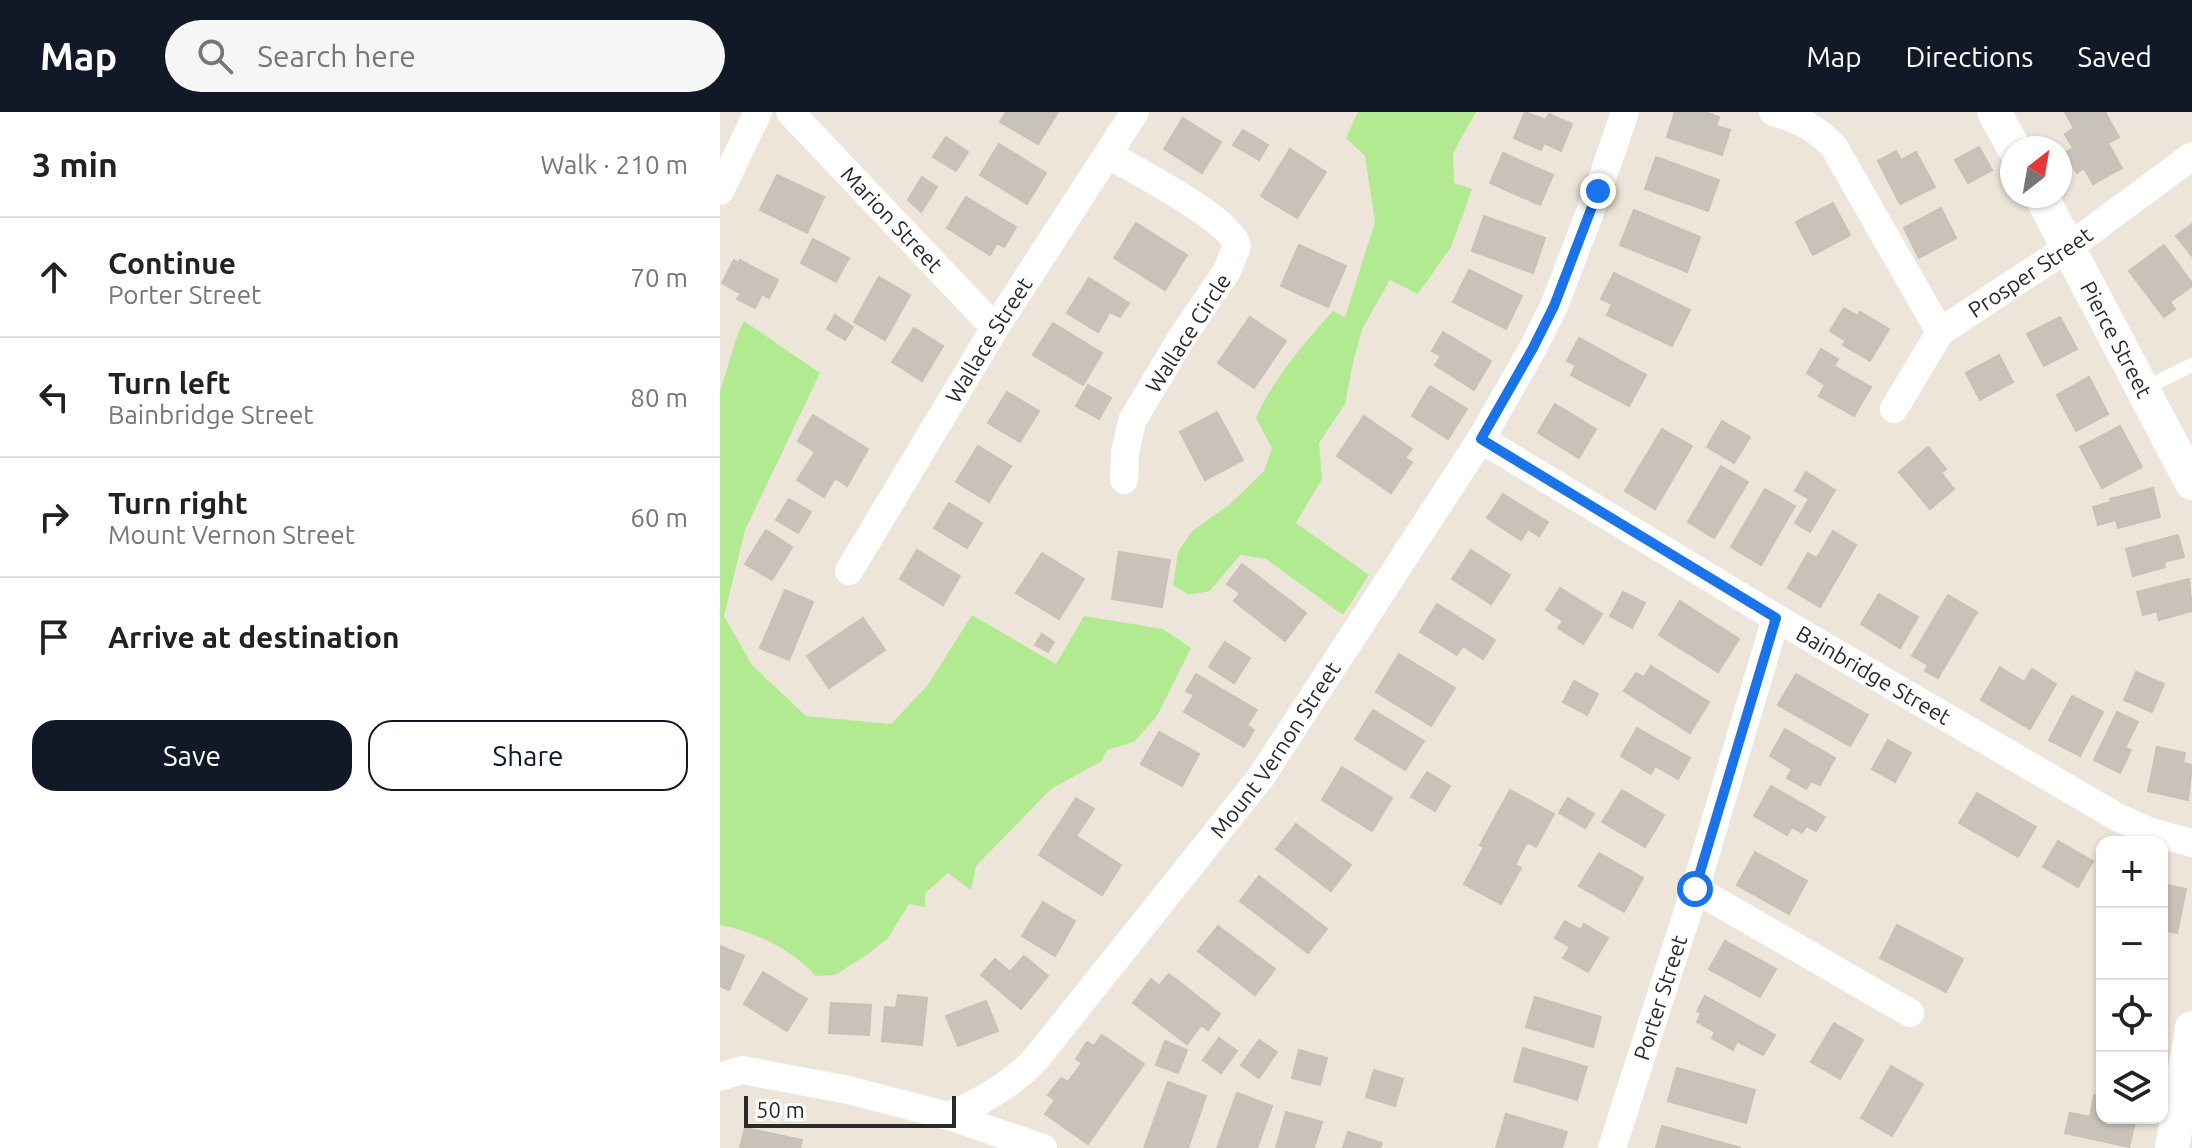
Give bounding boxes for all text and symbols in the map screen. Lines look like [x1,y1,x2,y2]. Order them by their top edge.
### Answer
search box [165,20,725,92]
icon: search [193,34,237,78]
text: Map [40,35,117,77]
text: Search here [257,39,416,73]
text: Map [1806,41,1862,72]
text: Directions [1906,41,2033,72]
text: Saved [2077,41,2152,72]
north arrow [2000,136,2072,208]
text: 3 min [32,145,118,183]
text: Walk · 210 m [540,150,688,179]
street label: Marion Street [836,161,948,277]
route end [1580,173,1616,209]
street label: Prosper Street [1963,221,2097,322]
text: Continue [108,246,236,280]
icon: ahead [32,255,76,299]
text: 70 m [630,263,688,292]
street label: Wallace Circle [1140,269,1235,397]
street label: Wallace Street [940,272,1037,407]
street label: Pierce Street [2076,277,2158,402]
text: Porter Street [108,280,261,309]
text: Turn left [108,366,230,400]
icon: left [32,375,76,419]
text: 80 m [630,383,688,412]
text: Bainbridge Street [108,400,313,429]
text: Turn right [108,486,248,520]
icon: right [32,495,76,539]
text: 60 m [630,503,688,532]
text: Mount Vernon Street [108,520,355,549]
icon: arrive [32,615,76,659]
text: Arrive at destination [108,620,400,654]
street label: Bainbridge Street [1792,620,1956,729]
street label: Mount Vernon Street [1205,656,1345,842]
button: Save [32,720,352,791]
button: Share [368,720,688,791]
map controls [2096,836,2168,1124]
button: + [2096,836,2168,908]
route start [1677,871,1713,907]
button: − [2096,908,2168,980]
street label: Porter Street [1628,931,1692,1063]
button: locate [2096,980,2168,1052]
button: layers [2096,1052,2168,1124]
scale bar [744,1092,956,1128]
text: 50 m [756,1097,805,1122]

